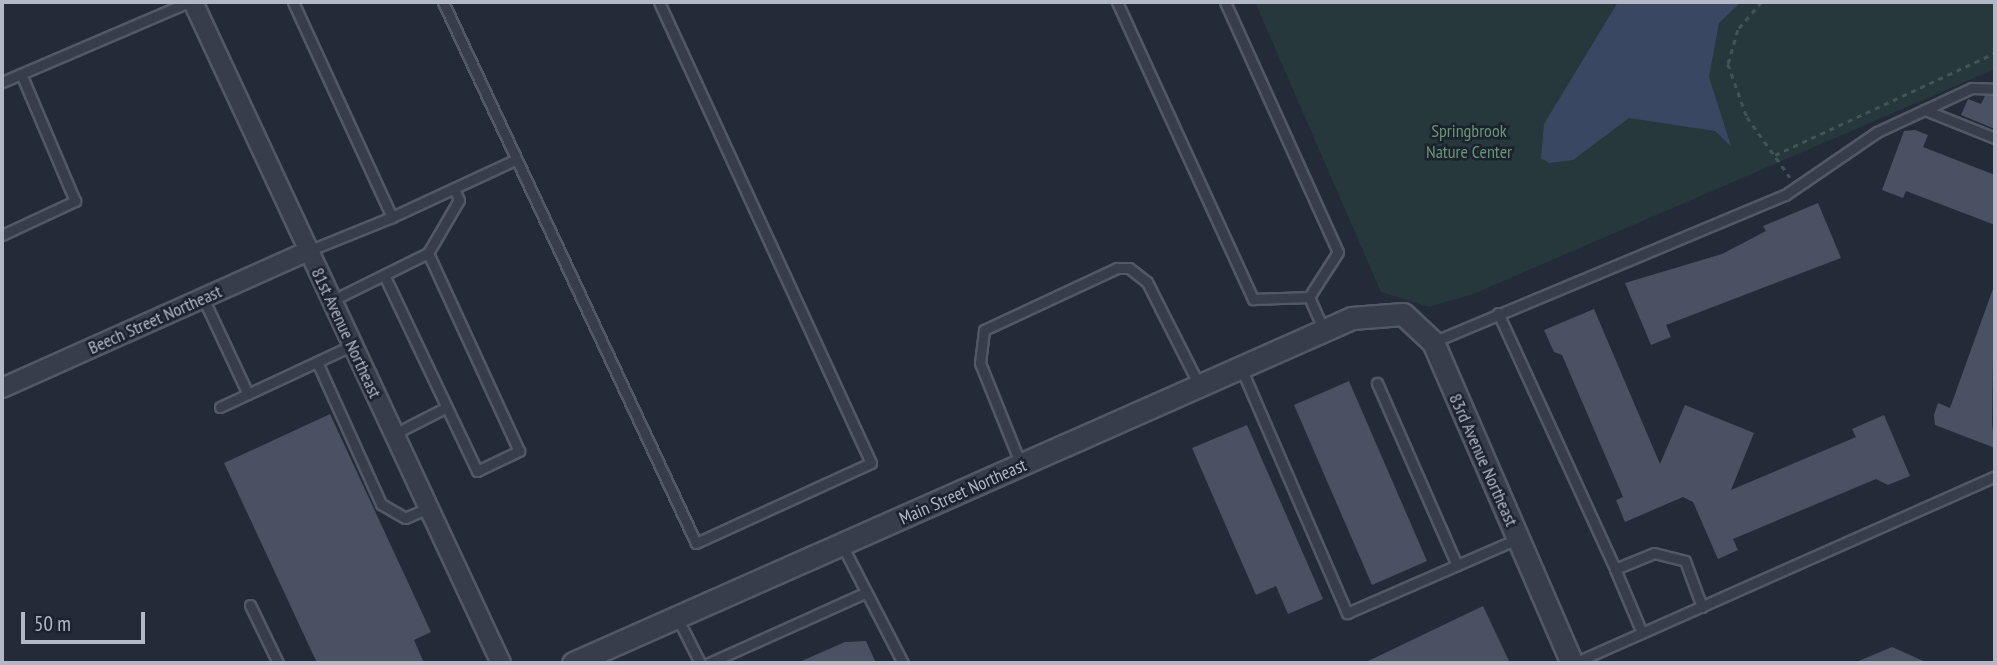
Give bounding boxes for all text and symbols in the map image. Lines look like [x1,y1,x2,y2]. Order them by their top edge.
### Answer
park label: Springbrook Nature Center [1426,121,1512,164]
street label: 81st Avenue Northeast [306,264,386,402]
street label: Beech Street Northeast [85,281,225,359]
street label: 83rd Avenue Northeast [1444,390,1522,530]
street label: Main Street Northeast [896,454,1030,530]
scale bar [24,598,149,642]
text: 50 m [34,610,71,637]

